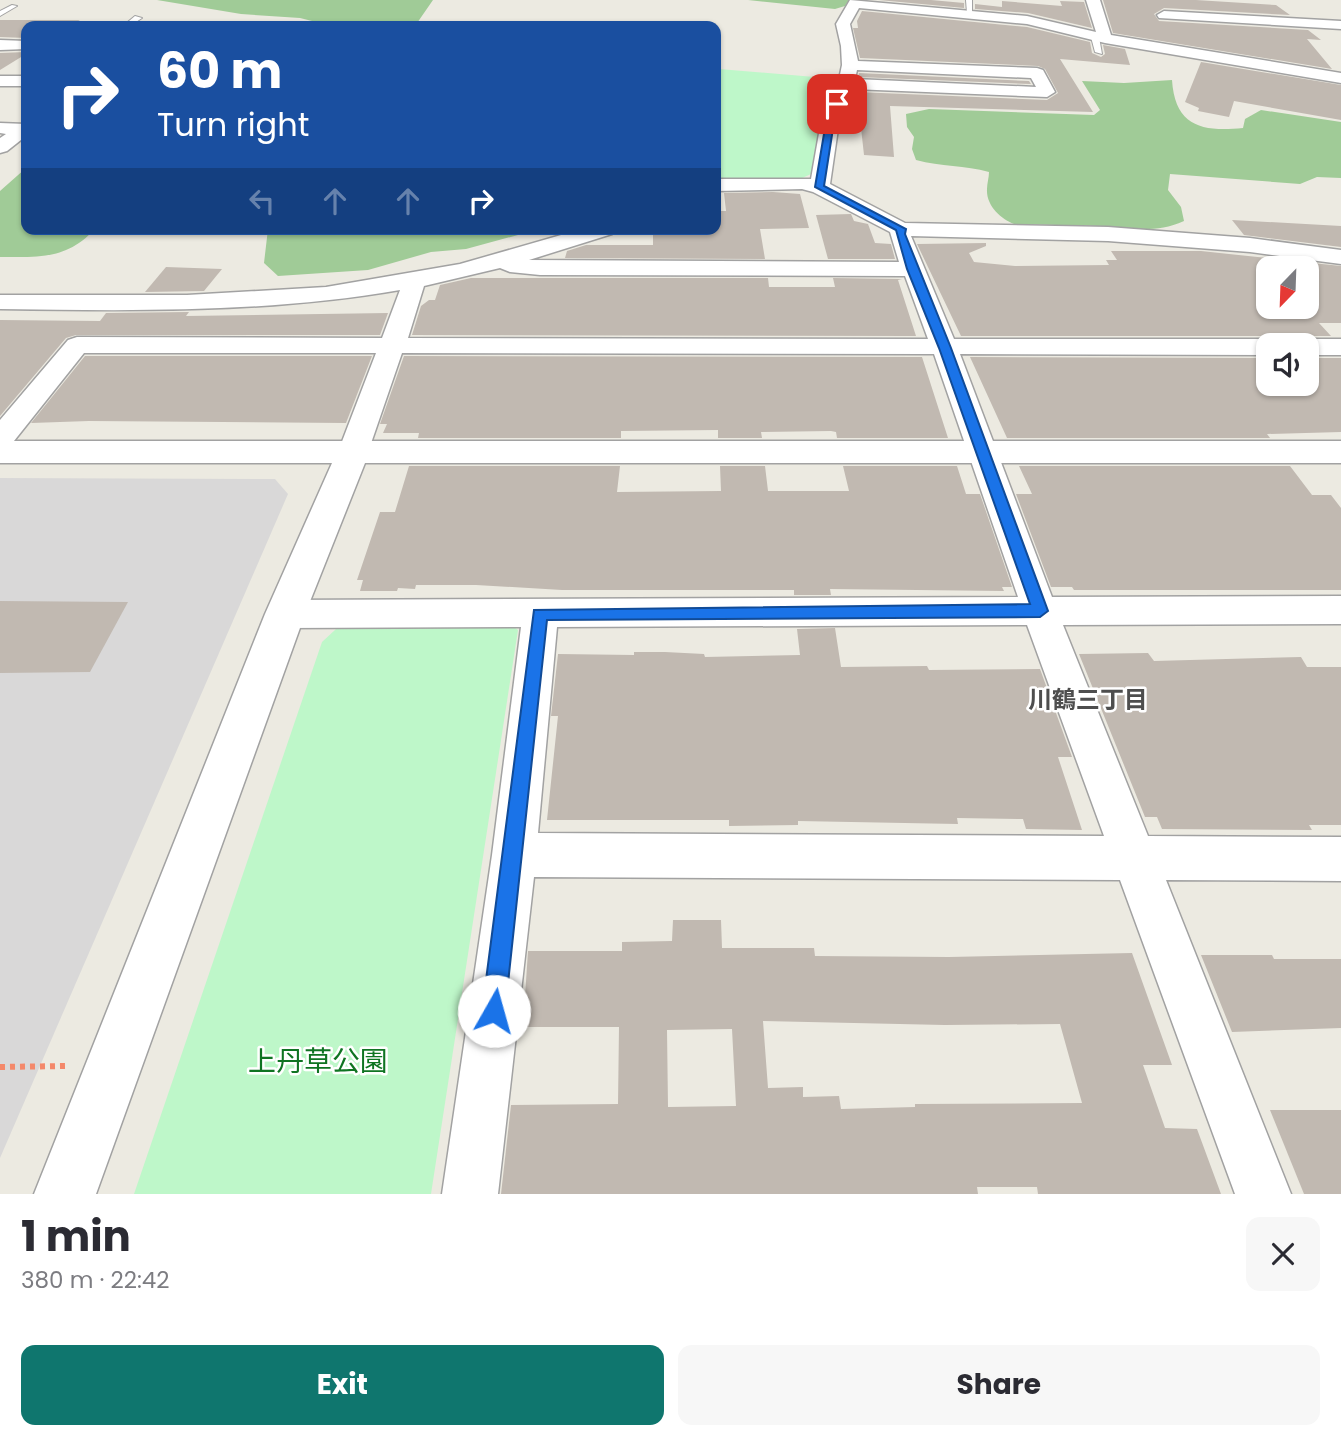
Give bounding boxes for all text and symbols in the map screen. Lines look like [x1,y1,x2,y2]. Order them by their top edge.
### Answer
text: 60 m [157,37,282,105]
icon: right [42,49,133,140]
pin [807,74,867,134]
icon: arrive [818,85,856,123]
text: Turn right [157,102,309,147]
icon: left [243,182,281,220]
icon: ahead [316,182,354,220]
icon: ahead [389,182,427,220]
icon: right [462,182,500,220]
north arrow [1256,256,1320,318]
map controls [1256,256,1319,396]
button: sound [1256,333,1319,396]
district label: 川鶴三丁目 [1028,683,1148,716]
position arrow [457,974,531,1048]
park label: 上丹草公園 [248,1042,388,1081]
text: 1 min [21,1207,131,1266]
button: close [1246,1217,1320,1291]
text: 380 m · 22:42 [21,1264,170,1296]
button: Exit [21,1345,664,1425]
button: Share [678,1345,1320,1425]

